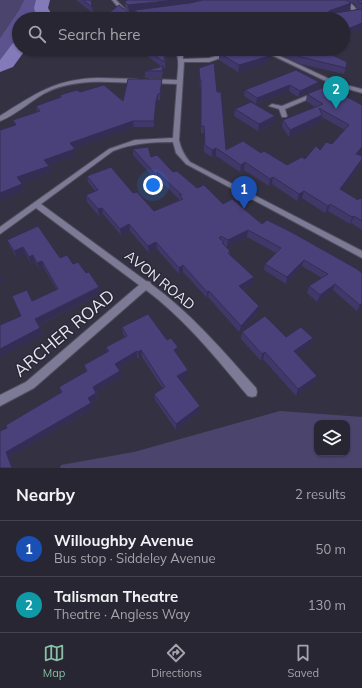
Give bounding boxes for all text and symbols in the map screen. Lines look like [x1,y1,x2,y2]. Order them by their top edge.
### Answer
search box [12,12,350,56]
icon: search [26,23,48,45]
text: Search here [58,25,140,44]
pin: 2 [323,76,349,109]
your location [143,175,163,195]
pin: 1 [231,176,257,209]
street label: AVON ROAD [121,246,199,314]
street label: ARCHER ROAD [9,284,118,381]
map controls [314,420,350,456]
button: layers [314,420,350,456]
text: Nearby [16,484,75,505]
text: 2 results [295,486,346,502]
text: Willoughby Avenue [54,531,193,550]
text: 1 [25,541,33,557]
text: 50 m [316,541,346,557]
text: Bus stop · Siddeley Avenue [54,550,216,566]
text: Talisman Theatre [54,587,178,606]
text: 2 [25,597,33,613]
text: 130 m [308,597,346,613]
text: Theatre · Angless Way [54,606,190,622]
tab: Map [43,642,65,680]
tab: Directions [151,642,202,680]
tab: Saved [287,642,319,680]

